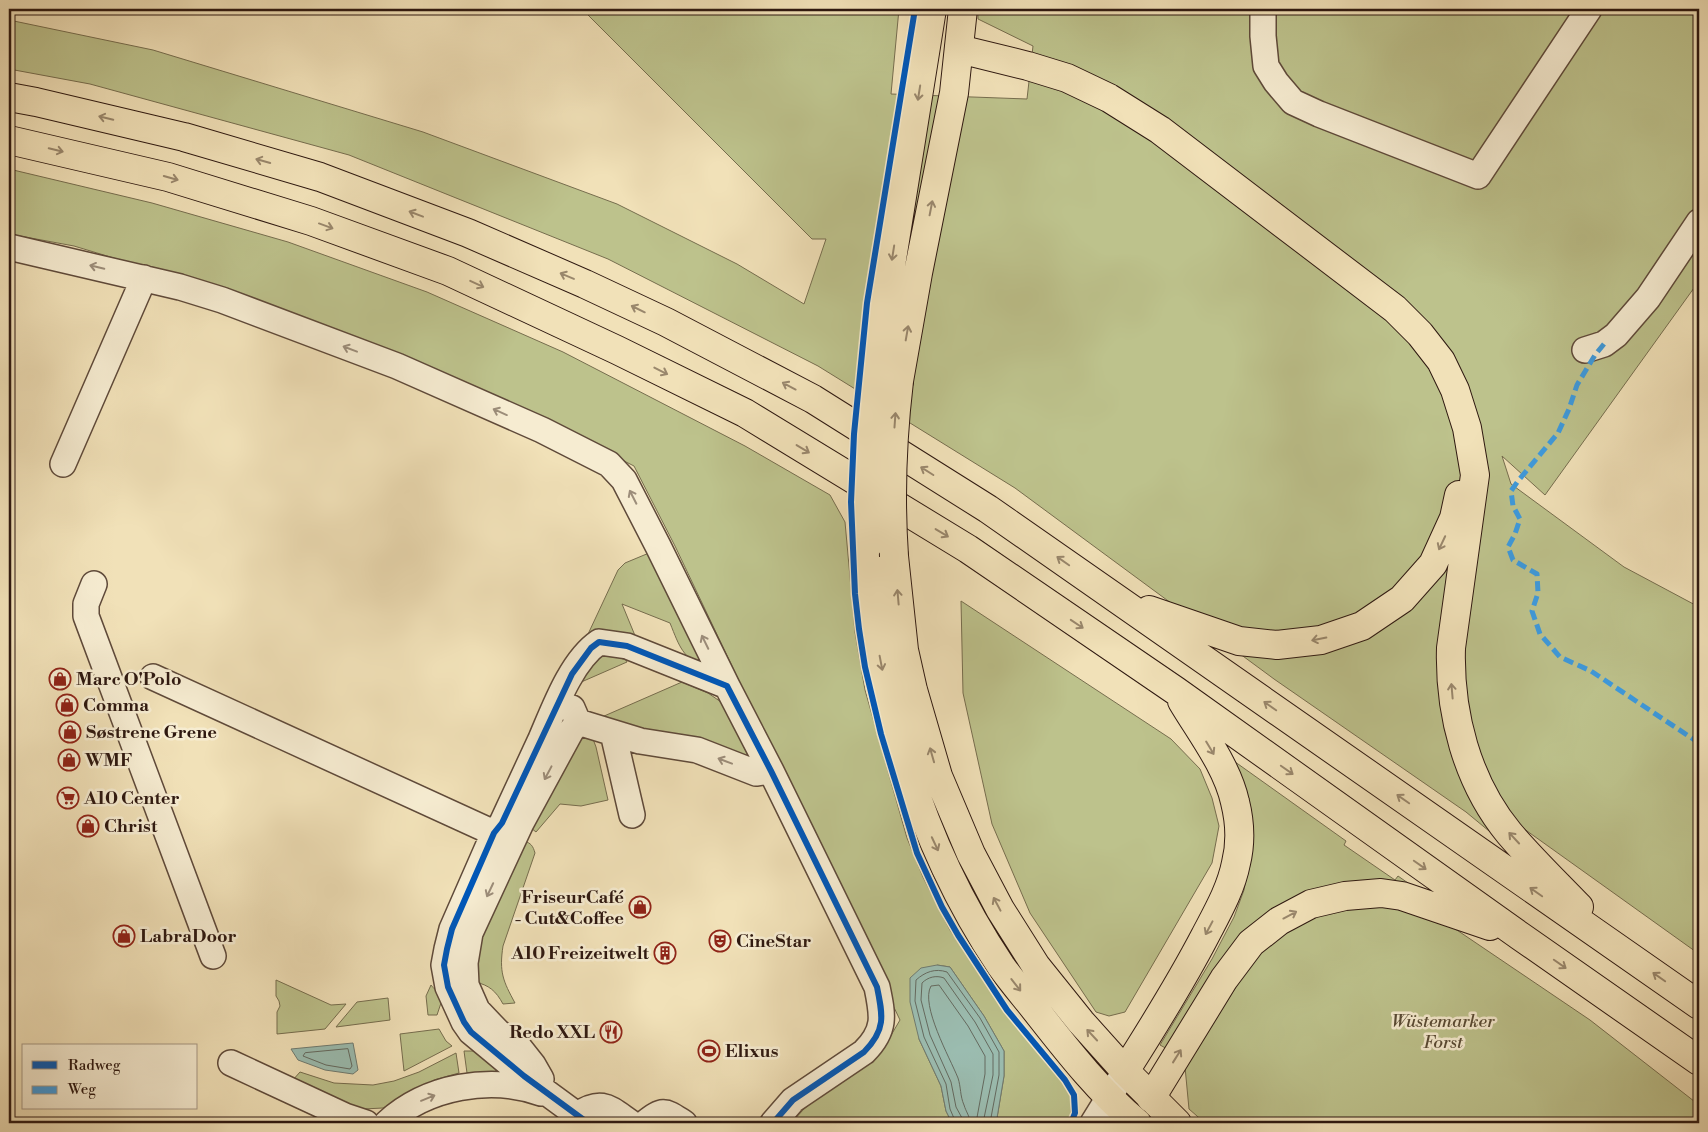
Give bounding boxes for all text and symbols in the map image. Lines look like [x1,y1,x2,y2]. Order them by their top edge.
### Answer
one-way arrow [914,85,924,101]
one-way arrow [99,113,115,123]
one-way arrow [48,146,64,155]
one-way arrow [255,155,271,165]
one-way arrow [162,174,178,184]
one-way arrow [927,201,936,217]
one-way arrow [409,208,424,217]
one-way arrow [318,222,333,231]
one-way arrow [888,245,898,261]
one-way arrow [89,262,105,271]
one-way arrow [560,270,575,280]
one-way arrow [469,280,484,290]
one-way arrow [631,304,646,313]
one-way arrow [903,325,913,341]
one-way arrow [343,344,358,353]
one-way arrow [653,367,668,376]
one-way arrow [782,381,797,390]
one-way arrow [492,406,507,416]
one-way arrow [890,412,899,428]
one-way arrow [796,444,810,454]
one-way arrow [921,465,935,475]
one-way arrow [628,490,637,505]
one-way arrow [935,529,949,539]
one-way arrow [1437,535,1447,550]
one-way arrow [1056,556,1070,566]
one-way arrow [893,589,903,605]
one-way arrow [1070,619,1084,629]
one-way arrow [700,635,710,650]
one-way arrow [1312,635,1328,645]
one-way arrow [877,654,886,670]
shop icon: Marc O'Polo [48,667,72,691]
place label: Marc O'Polo [76,668,181,691]
one-way arrow [1447,683,1457,699]
shop icon: Comma [55,693,79,717]
place label: Comma [83,694,149,717]
one-way arrow [1263,701,1277,711]
shop icon: Søstrene Grene [58,720,82,744]
place label: Søstrene Grene [86,721,217,744]
one-way arrow [1206,741,1216,755]
one-way arrow [926,747,936,763]
shop icon: WMF [57,748,81,772]
place label: WMF [84,749,133,772]
one-way arrow [718,756,733,765]
one-way arrow [1280,765,1294,775]
one-way arrow [542,766,552,780]
supermarket icon: A10 Center [56,786,80,810]
place label: A10 Center [83,787,180,810]
one-way arrow [1396,794,1410,804]
shop icon: Christ [76,814,100,838]
place label: Christ [104,815,158,838]
one-way arrow [1508,832,1520,844]
one-way arrow [931,836,940,851]
one-way arrow [1412,859,1426,870]
one-way arrow [484,882,494,897]
place label: FriseurCafé - Cut&Coffee [515,886,624,930]
one-way arrow [1530,887,1544,897]
shop icon: FriseurCafé - Cut&Coffee [628,895,652,919]
one-way arrow [992,896,1002,911]
one-way arrow [1283,910,1298,920]
one-way arrow [1204,920,1213,935]
shop icon: LabraDoor [112,924,136,948]
place label: LabraDoor [140,925,237,948]
theatre icon: CineStar [708,929,732,953]
place label: CineStar [736,930,811,953]
building icon: A10 Freizeitwelt [653,941,677,965]
place label: A10 Freizeitwelt [510,942,650,965]
one-way arrow [1553,959,1567,969]
one-way arrow [1653,972,1667,982]
one-way arrow [1011,978,1021,992]
park label: Wüstemarker Forst [1391,1010,1495,1054]
restaurant icon: Redo XXL [599,1020,623,1044]
place label: Redo XXL [509,1021,595,1044]
one-way arrow [1086,1028,1098,1041]
sports icon: Elixus [697,1039,721,1063]
place label: Elixus [725,1040,779,1063]
legend [22,1044,198,1110]
one-way arrow [1172,1050,1182,1064]
text: Radweg [68,1056,121,1075]
text: Weg [67,1080,96,1099]
one-way arrow [420,1093,435,1103]

